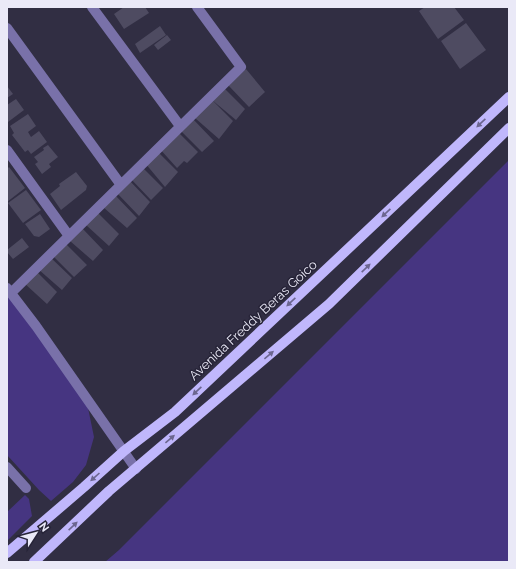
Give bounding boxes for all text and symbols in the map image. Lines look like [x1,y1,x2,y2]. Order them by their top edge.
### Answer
one-way arrow [476,119,486,128]
one-way arrow [381,208,391,217]
street label: Avenida Freddy Beras Goico [186,257,320,383]
one-way arrow [361,263,371,273]
one-way arrow [286,297,296,306]
one-way arrow [264,351,274,360]
one-way arrow [192,386,202,396]
one-way arrow [165,435,175,444]
one-way arrow [90,472,100,482]
north arrow [16,513,56,553]
text: N [36,520,51,535]
one-way arrow [68,521,78,530]

